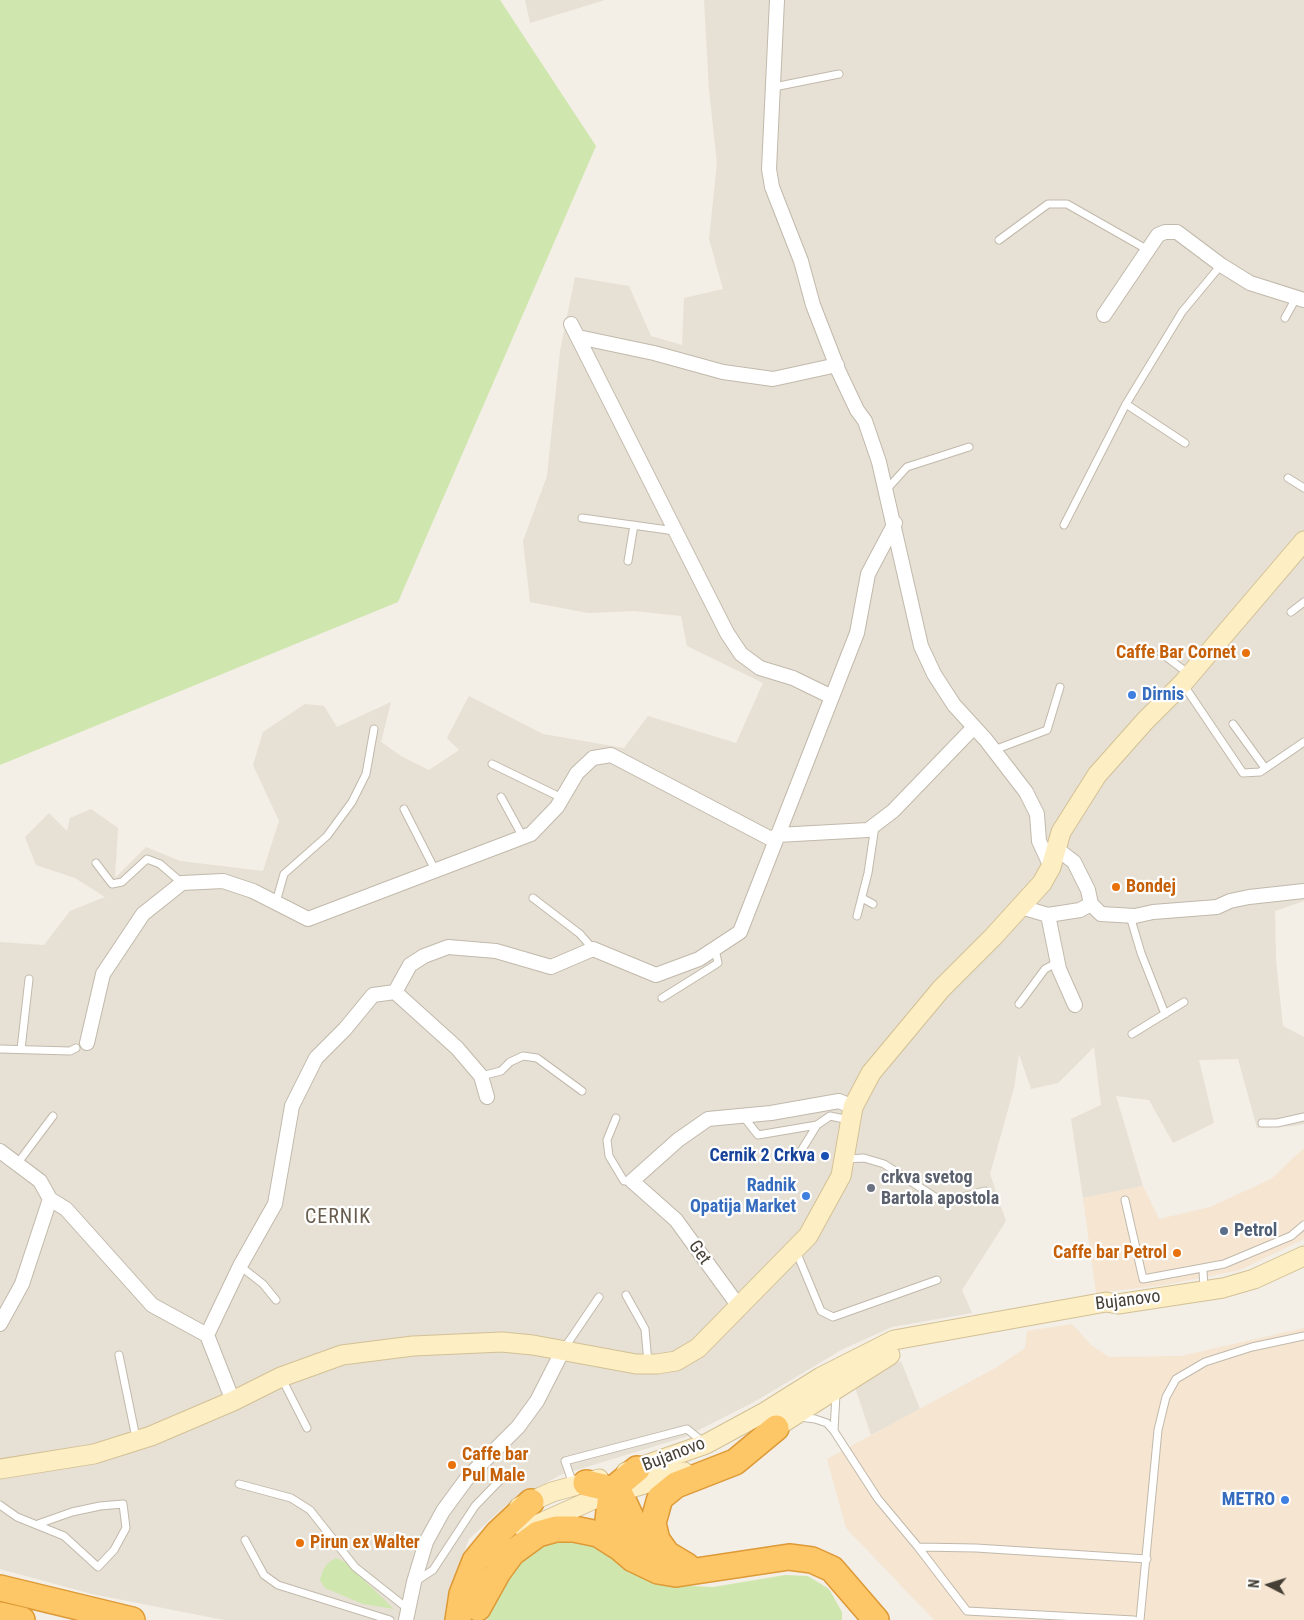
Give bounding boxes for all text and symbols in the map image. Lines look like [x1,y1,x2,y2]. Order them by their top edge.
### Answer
place label: Caffe Bar Cornet [1116,642,1236,664]
marker: Caffe Bar Cornet [1240,647,1252,659]
place label: Dirnis [1142,684,1184,706]
marker: Dirnis [1126,689,1138,701]
place label: Bondej [1126,876,1176,898]
marker: Bondej [1110,881,1122,893]
place label: Cernik 2 Crkva [710,1145,815,1167]
marker: Cernik 2 Crkva [819,1150,831,1162]
place label: crkva svetog Bartola apostola [881,1167,999,1210]
place label: Radnik Opatija Market [690,1175,796,1218]
marker: crkva svetog Bartola apostola [865,1182,877,1194]
marker: Radnik Opatija Market [800,1190,812,1202]
district label: CERNIK [304,1206,372,1230]
place label: Petrol [1234,1220,1277,1242]
marker: Petrol [1218,1225,1230,1237]
street label: Get [683,1237,715,1269]
place label: Caffe bar Petrol [1053,1242,1167,1264]
marker: Caffe bar Petrol [1171,1247,1183,1259]
street label: Bujanovo [1094,1286,1162,1316]
street label: Bujanovo [640,1433,708,1477]
place label: Caffe bar Pul Male [462,1444,528,1486]
marker: Caffe bar Pul Male [446,1459,458,1471]
place label: METRO [1222,1489,1275,1511]
marker: METRO [1279,1494,1291,1506]
place label: Pirun ex Walter [310,1532,420,1554]
marker: Pirun ex Walter [294,1537,306,1549]
north arrow [1244,1560,1294,1610]
text: N [1246,1579,1262,1589]

